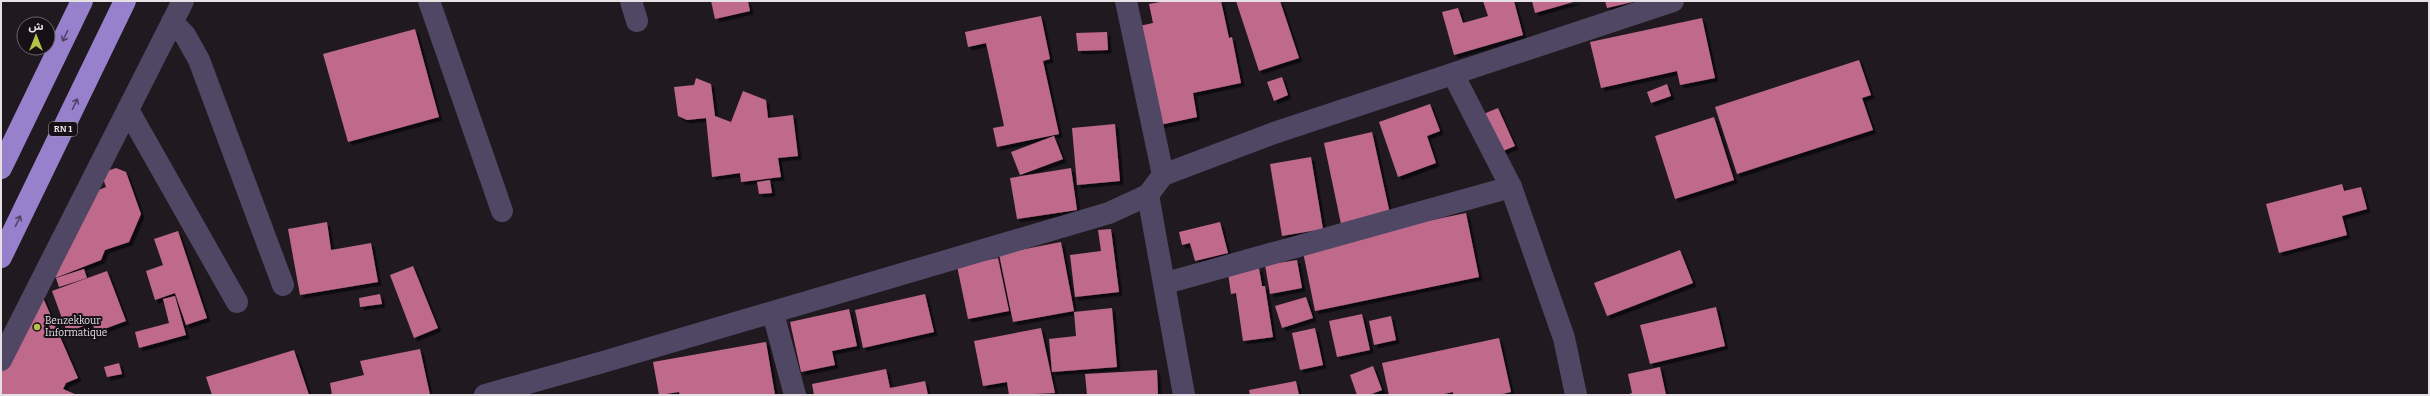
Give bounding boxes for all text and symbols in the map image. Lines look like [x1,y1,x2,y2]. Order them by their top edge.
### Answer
north arrow [16,16,56,56]
text: ش [28,20,44,33]
one-way arrow [61,30,68,42]
one-way arrow [72,99,79,111]
road number: RN 1 [49,122,77,136]
one-way arrow [15,216,22,228]
place label: Benzekkour Informatique [45,315,107,339]
marker: Benzekkour Informatique [32,322,42,332]

